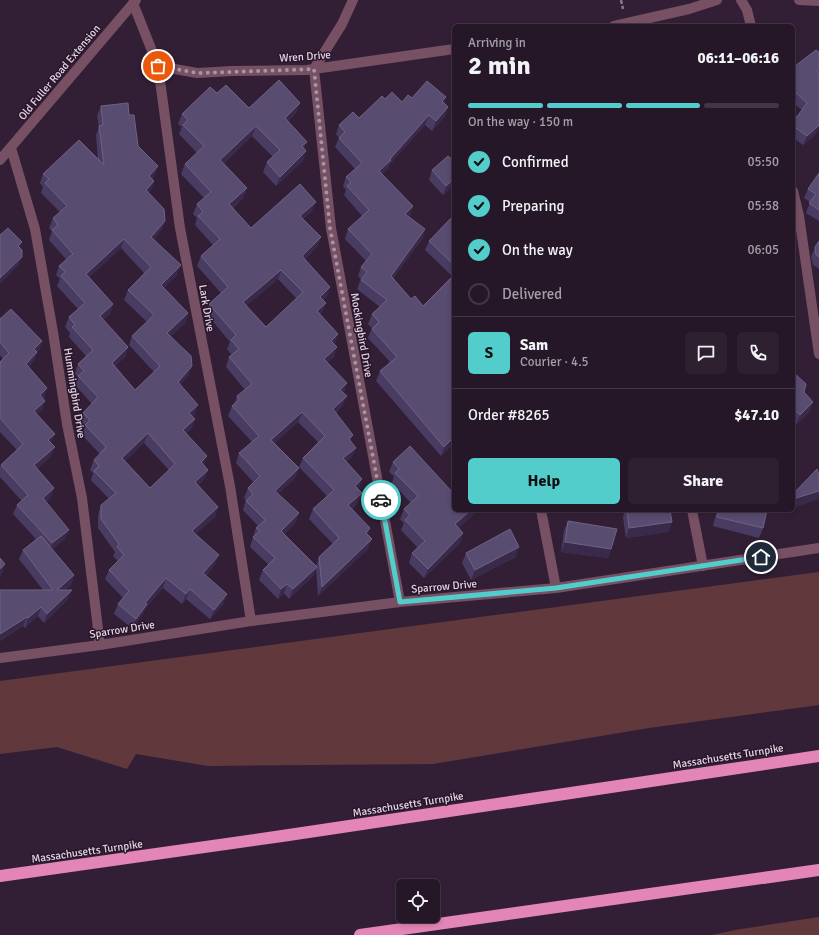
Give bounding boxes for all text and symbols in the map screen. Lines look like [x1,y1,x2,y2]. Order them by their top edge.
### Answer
street label: Old Fuller Road Extension [16,22,103,123]
text: Arriving in [468,35,526,51]
street label: Wren Drive [279,48,331,65]
pin [141,49,175,83]
text: 06:11–06:16 [698,49,779,67]
text: 2 min [468,50,531,82]
icon: bag [147,55,169,77]
text: On the way · 150 m [468,114,573,130]
icon: check [468,151,490,173]
text: Confirmed [502,153,569,171]
text: 05:50 [747,154,779,170]
icon: check [468,195,490,217]
text: Preparing [502,197,565,215]
text: 05:58 [747,198,779,214]
icon: check [468,239,490,261]
text: On the way [502,241,573,259]
text: 06:05 [747,242,779,258]
street label: Lark Drive [196,283,217,333]
text: Delivered [502,285,562,303]
street label: Mockingbird Drive [348,292,375,378]
button: chat [685,332,727,374]
button: phone [737,332,779,374]
text: Sam [520,336,548,354]
text: S [485,344,493,362]
street label: Hummingbird Drive [61,347,88,439]
text: Courier · 4.5 [520,354,589,370]
text: Order #8265 [468,406,550,424]
text: $47.10 [734,406,779,424]
button: Help [468,458,620,504]
button: Share [628,458,779,504]
courier [361,480,401,520]
icon: car [370,489,392,511]
pin [744,540,778,574]
icon: home [750,546,772,568]
street label: Sparrow Drive [411,577,477,596]
street label: Sparrow Drive [88,618,156,641]
street label: Massachusetts Turnpike [672,741,785,772]
street label: Massachusetts Turnpike [352,789,465,820]
street label: Massachusetts Turnpike [31,837,144,866]
map controls [396,879,440,923]
button: locate [396,879,440,923]

